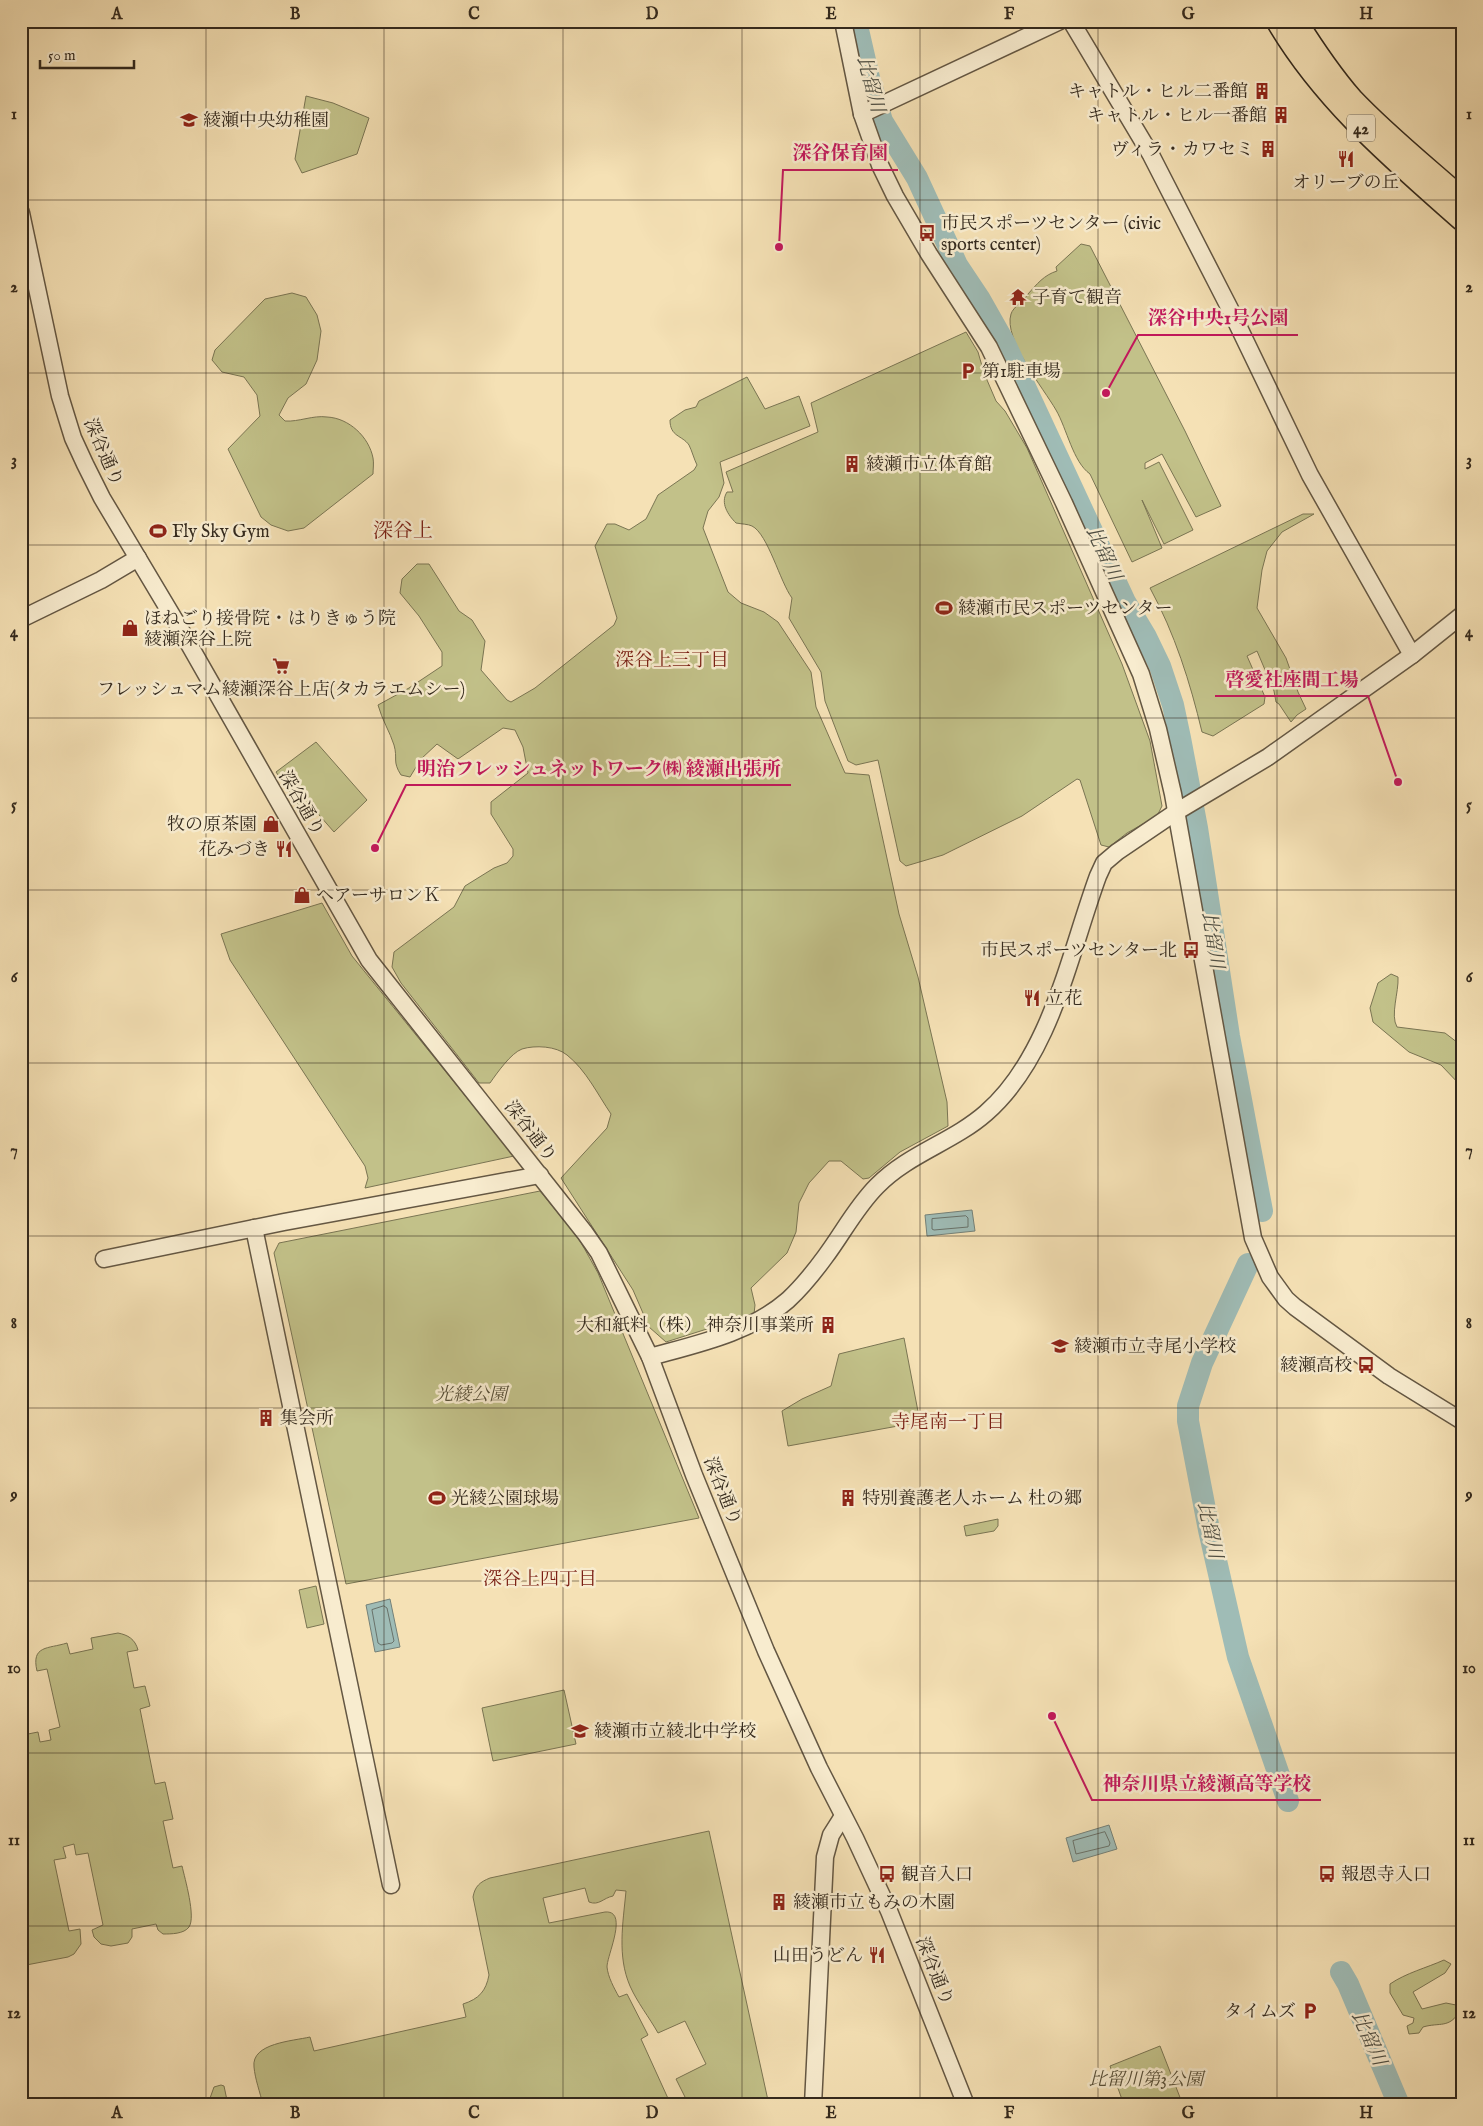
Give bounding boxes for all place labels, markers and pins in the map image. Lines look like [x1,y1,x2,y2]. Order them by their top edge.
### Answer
place label: キャトル・ヒル二番館 [1068,81,1248,104]
building icon: キャトル・ヒル二番館 [1252,81,1272,101]
place label: キャトル・ヒル一番館 [1087,105,1267,128]
building icon: キャトル・ヒル一番館 [1271,105,1291,125]
school or university icon: 綾瀬中央幼稚園 [179,110,199,130]
place label: 綾瀬中央幼稚園 [203,110,329,133]
callout: 深谷保育園 [783,136,898,170]
place label: ヴィラ・カワセミ [1111,139,1254,162]
building icon: ヴィラ・カワセミ [1258,139,1278,159]
restaurant icon: オリーブの丘 [1336,149,1356,169]
place label: オリーブの丘 [1292,172,1400,195]
place label: 市民スポーツセンター (civic sports center) [941,213,1161,257]
bus stop icon: 市民スポーツセンター (civic sports center) [917,223,937,243]
temple icon: 子育て観音 [1008,287,1028,307]
place label: 子育て観音 [1032,287,1122,310]
callout: 深谷中央1号公園 [1138,301,1298,335]
parking icon: 第1駐車場 [958,361,978,381]
place label: 第1駐車場 [982,361,1061,384]
building icon: 綾瀬市立体育館 [842,454,862,474]
place label: 綾瀬市立体育館 [866,454,992,477]
sports icon: Fly Sky Gym [148,521,168,541]
place label: Fly Sky Gym [172,521,270,544]
sports icon: 綾瀬市民スポーツセンター [934,598,954,618]
place label: 綾瀬市民スポーツセンター [958,598,1173,621]
place label: ほねごり接骨院・はりきゅう院 綾瀬深谷上院 [144,608,396,652]
shop icon: ほねごり接骨院・はりきゅう院 綾瀬深谷上院 [120,618,140,638]
supermarket icon: フレッシュマム綾瀬深谷上店(タカラエムシー) [271,656,291,676]
callout: 啓愛社座間工場 [1215,662,1368,696]
place label: フレッシュマム綾瀬深谷上店(タカラエムシー) [97,679,465,702]
callout: 明治フレッシュネットワーク㈱ 綾瀬出張所 [406,751,791,785]
place label: 牧の原茶園 [167,814,257,837]
shop icon: 牧の原茶園 [261,814,281,834]
place label: 花みづき [198,839,270,862]
restaurant icon: 花みづき [274,839,294,859]
shop icon: ヘアーサロンＫ [292,885,312,905]
place label: ヘアーサロンＫ [316,885,441,908]
place label: 市民スポーツセンター北 [980,940,1177,963]
bus stop icon: 市民スポーツセンター北 [1181,940,1201,960]
restaurant icon: 立花 [1022,988,1042,1008]
place label: 立花 [1046,988,1082,1011]
place label: 大和紙料（株） 神奈川事業所 [576,1315,814,1338]
building icon: 大和紙料（株） 神奈川事業所 [818,1315,838,1335]
school or university icon: 綾瀬市立寺尾小学校 [1050,1336,1070,1356]
place label: 綾瀬市立寺尾小学校 [1074,1336,1236,1359]
place label: 綾瀬高校 [1280,1355,1352,1378]
bus stop icon: 綾瀬高校 [1356,1355,1376,1375]
building icon: 集会所 [256,1408,276,1428]
place label: 集会所 [280,1408,334,1431]
sports icon: 光綾公園球場 [427,1488,447,1508]
place label: 光綾公園球場 [451,1488,559,1511]
building icon: 特別養護老人ホーム 杜の郷 [838,1488,858,1508]
place label: 特別養護老人ホーム 杜の郷 [862,1488,1082,1511]
school or university icon: 綾瀬市立綾北中学校 [570,1721,590,1741]
place label: 綾瀬市立綾北中学校 [594,1721,756,1744]
callout: 神奈川県立綾瀬高等学校 [1092,1766,1321,1800]
bus stop icon: 観音入口 [877,1864,897,1884]
place label: 観音入口 [901,1864,973,1887]
bus stop icon: 報恩寺入口 [1317,1864,1337,1884]
place label: 報恩寺入口 [1341,1864,1431,1887]
building icon: 綾瀬市立もみの木園 [769,1892,789,1912]
place label: 綾瀬市立もみの木園 [793,1892,955,1915]
place label: 山田うどん [773,1945,863,1968]
restaurant icon: 山田うどん [867,1945,887,1965]
place label: タイムズ [1224,2001,1296,2024]
parking icon: タイムズ [1300,2001,1320,2021]

